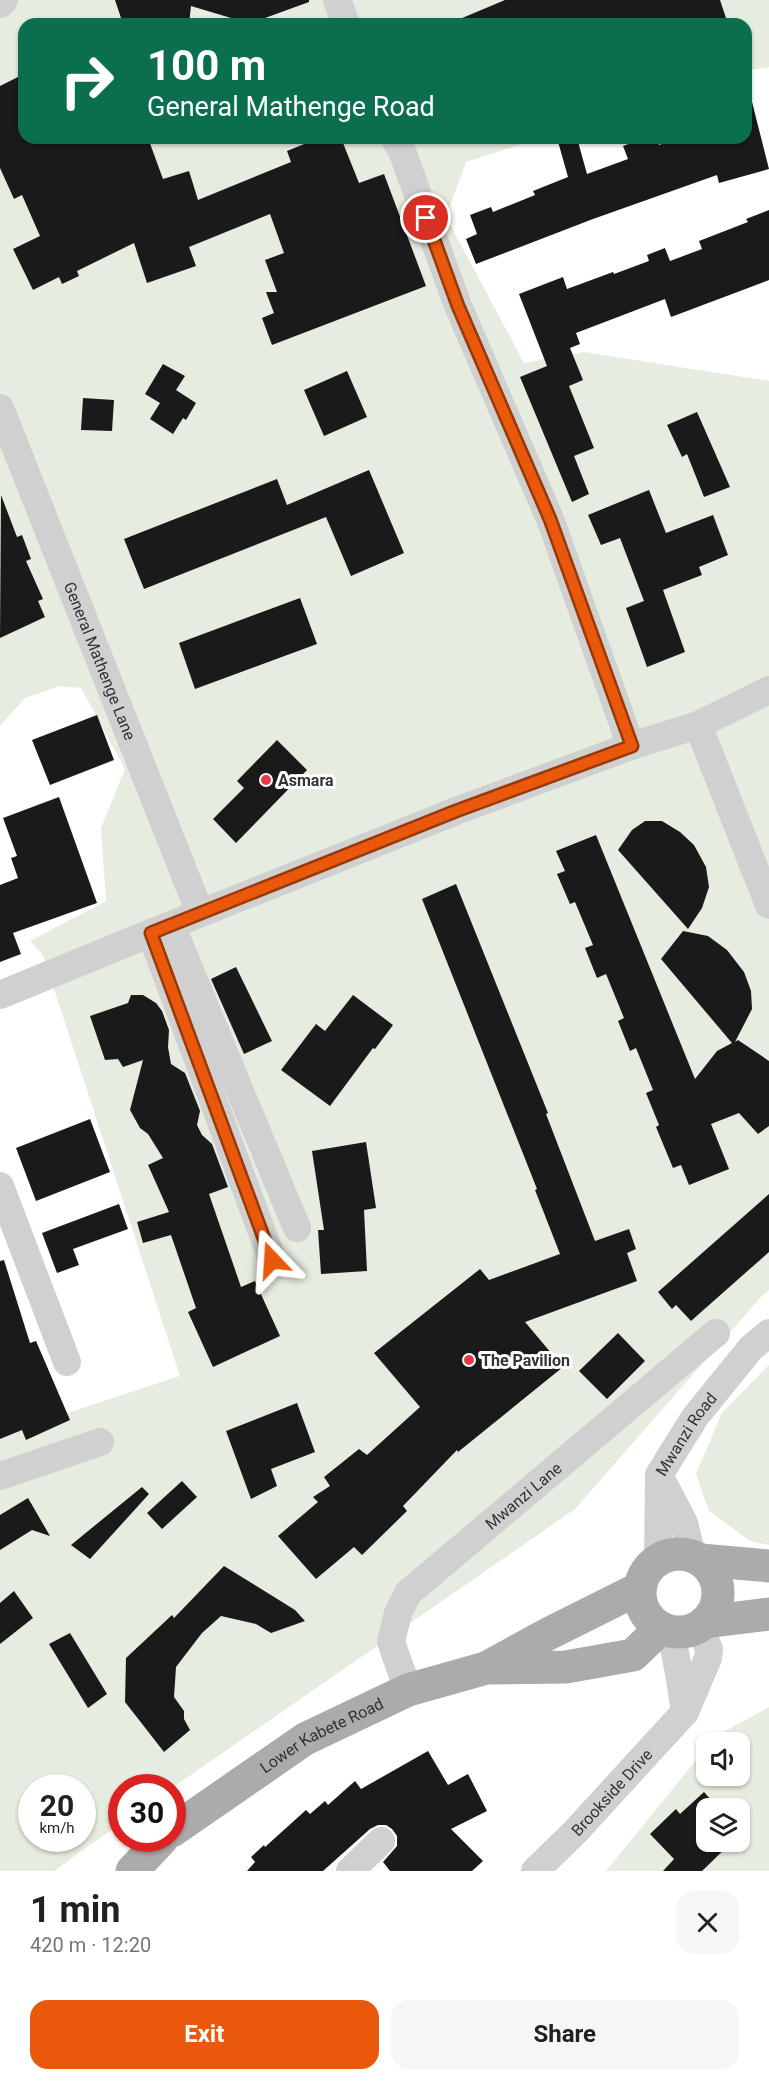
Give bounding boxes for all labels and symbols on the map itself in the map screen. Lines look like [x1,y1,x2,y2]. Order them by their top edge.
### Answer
pin [400,192,451,243]
street label: General Mathenge Lane [60,579,140,743]
place label: Asmara [278,771,334,790]
marker: Asmara [259,773,273,787]
position arrow [240,1228,304,1292]
place label: The Pavilion [481,1351,570,1370]
marker: The Pavilion [462,1353,476,1367]
street label: Mwanzi Road [651,1389,721,1479]
street label: Mwanzi Lane [481,1458,565,1533]
street label: Lower Kabete Road [256,1694,386,1777]
street label: Brookside Drive [567,1745,656,1839]
speed limit sign: 30 [108,1774,186,1852]

